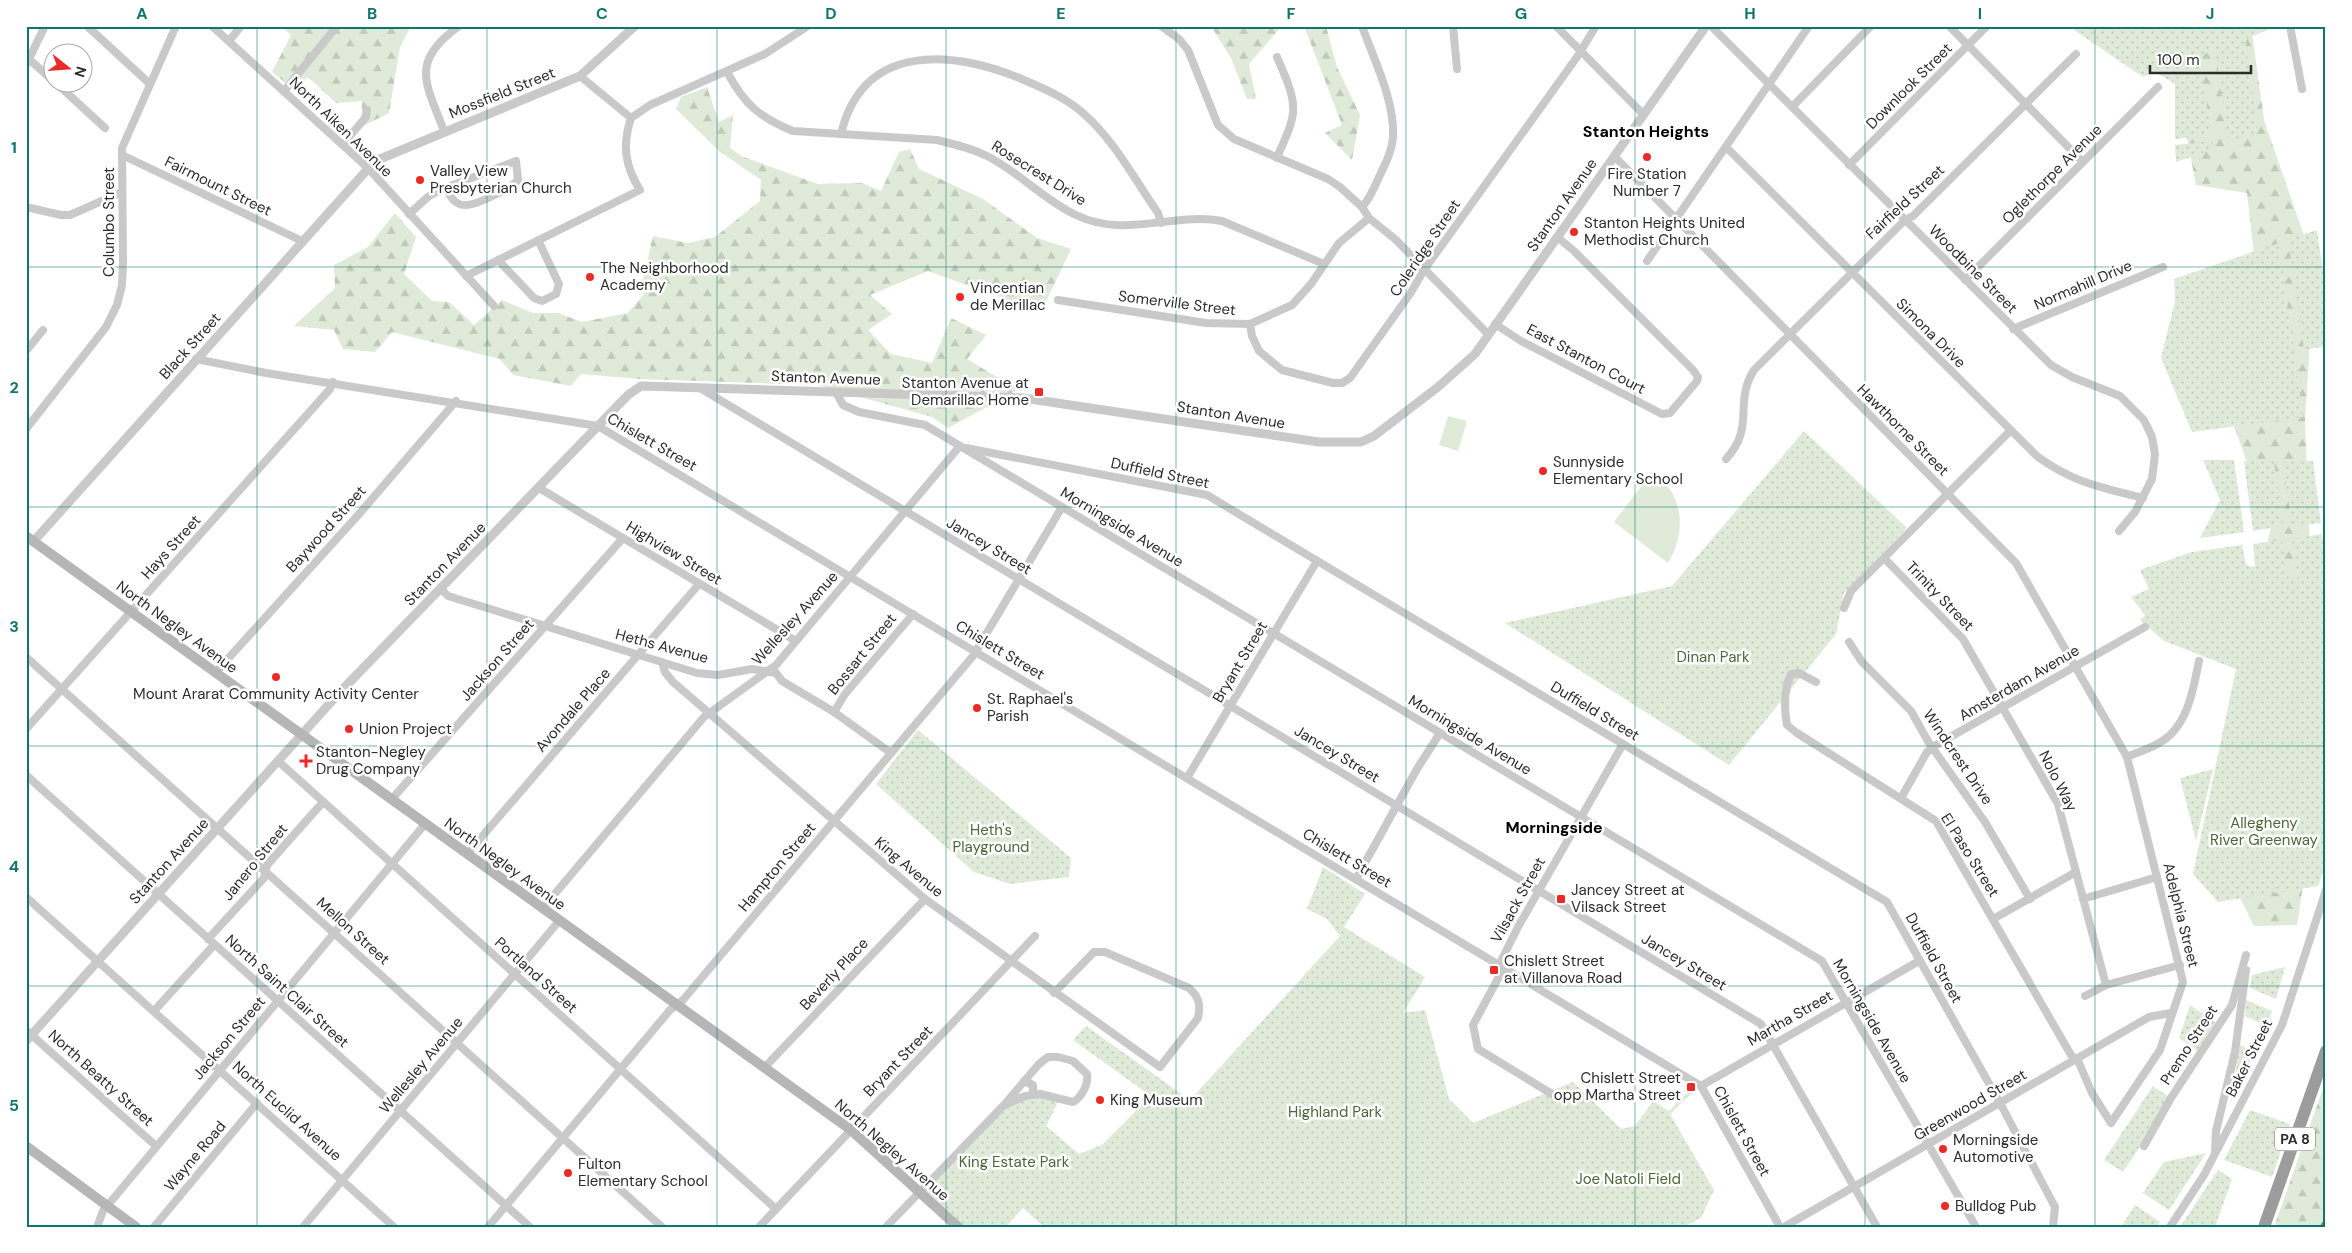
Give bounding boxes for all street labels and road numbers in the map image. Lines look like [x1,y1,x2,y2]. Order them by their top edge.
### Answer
street label: Downlook Street [1862,38,1957,133]
street label: Mossfield Street [446,63,558,123]
street label: North Aiken Avenue [285,73,397,181]
street label: Oglethorpe Avenue [1998,120,2106,228]
street label: Rosecrest Drive [988,136,1090,210]
street label: Fairmount Street [161,151,275,221]
street label: Stanton Avenue [1522,154,1602,256]
street label: Fairfield Street [1861,160,1949,244]
street label: Columbo Street [99,167,119,277]
street label: Coleridge Street [1385,195,1465,301]
street label: Woodbine Street [1924,220,2022,318]
street label: Normahill Drive [2031,255,2135,315]
street label: Somerville Street [1117,286,1237,320]
street label: Simona Drive [1892,294,1970,372]
street label: Black Street [155,308,225,384]
street label: East Stanton Court [1523,319,1649,399]
street label: Stanton Avenue [771,366,881,390]
street label: Hawthorne Street [1853,380,1953,480]
street label: Stanton Avenue [1175,397,1287,433]
street label: Chislett Street [604,408,701,476]
street label: Duffield Street [1109,453,1211,493]
street label: Baywood Street [282,481,370,577]
street label: Morningside Avenue [1057,482,1187,572]
street label: Hays Street [137,510,205,583]
street label: Jancey Street [943,513,1035,579]
street label: Highview Street [622,517,726,590]
street label: Stanton Avenue [400,518,490,610]
street label: Trinity Street [1902,557,1978,635]
street label: Wellesley Avenue [747,567,843,669]
street label: North Negley Avenue [112,576,242,678]
street label: Bossart Street [823,609,901,699]
street label: Jackson Street [456,615,538,705]
street label: Chislett Street [952,616,1048,684]
street label: Bryant Street [1208,617,1272,706]
street label: Heths Avenue [613,624,711,668]
street label: Amsterdam Avenue [1955,640,2083,726]
street label: Avondale Place [531,664,615,756]
street label: Duffield Street [1547,677,1643,745]
street label: Morningside Avenue [1405,690,1535,780]
street label: Windcrest Drive [1919,705,1997,809]
street label: Jancey Street [1291,721,1383,787]
street label: Nolo Way [2034,747,2082,815]
street label: El Paso Street [1936,809,2004,901]
street label: North Negley Avenue [440,813,570,915]
street label: Stanton Avenue [125,814,213,908]
street label: Hampton Street [734,818,820,916]
street label: Janero Street [218,819,292,905]
street label: Chislett Street [1299,824,1395,892]
street label: King Avenue [870,832,948,902]
street label: Vilsack Street [1486,853,1550,947]
street label: Adelphia Street [2158,861,2204,969]
street label: Mellon Street [312,893,394,969]
street label: Duffield Street [1901,909,1967,1007]
street label: Jancey Street [1638,929,1730,995]
street label: North Saint Clair Street [221,930,353,1052]
street label: Portland Street [490,933,582,1018]
street label: Beverly Place [795,934,873,1014]
street label: Morningside Avenue [1828,955,1916,1087]
street label: Martha Street [1744,985,1836,1051]
street label: Jackson Street [188,992,270,1084]
street label: Premo Street [2156,1001,2222,1089]
street label: Wellesley Avenue [375,1013,467,1117]
street label: Baker Street [2221,1016,2277,1100]
street label: Bryant Street [859,1021,937,1101]
street label: North Beatty Street [44,1025,158,1131]
street label: North Euclid Avenue [228,1057,346,1165]
street label: Greenwood Street [1910,1064,2030,1145]
street label: Chislett Street [1709,1082,1775,1180]
street label: North Negley Avenue [831,1095,953,1205]
street label: Wayne Road [160,1117,230,1195]
road number: PA 8 [2275,1128,2315,1150]

